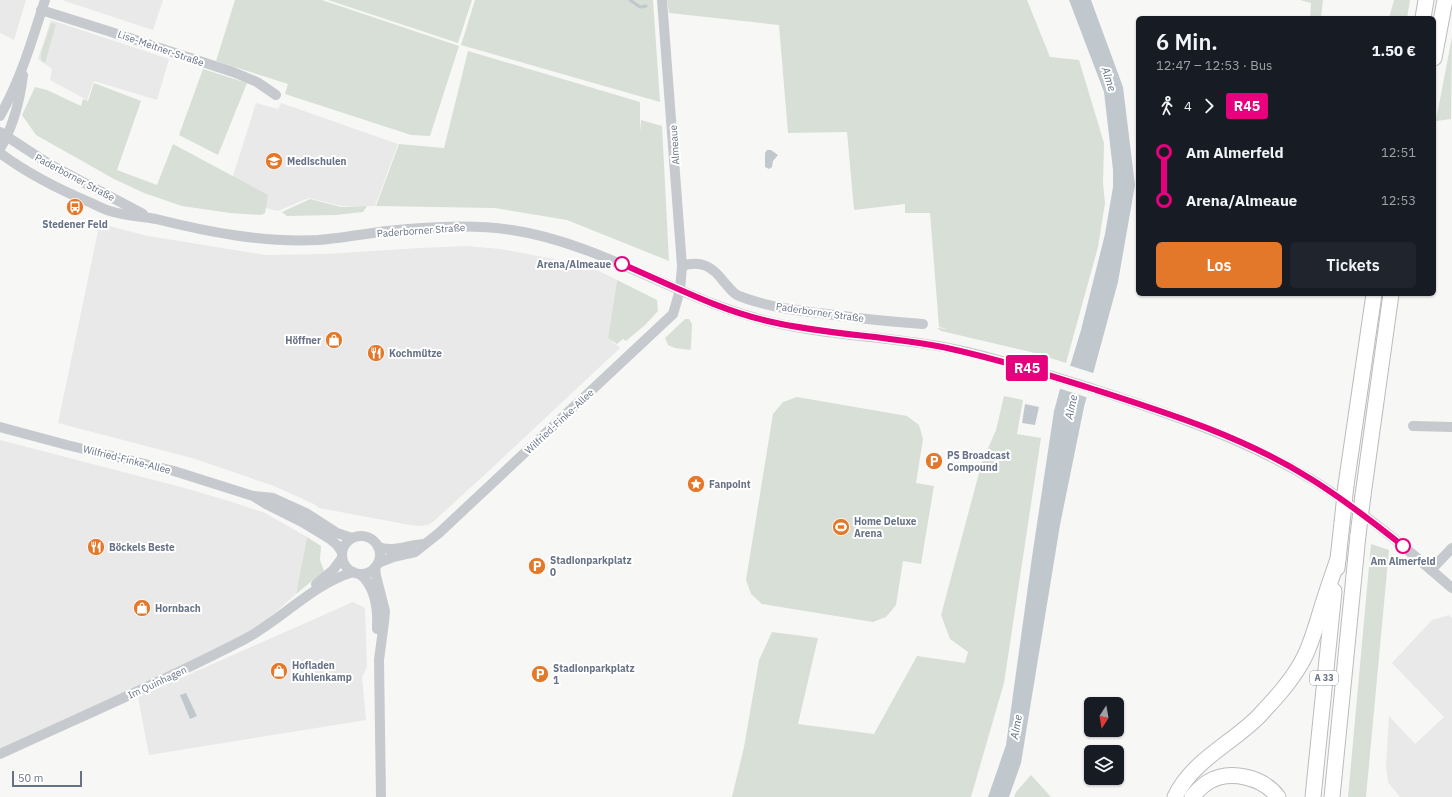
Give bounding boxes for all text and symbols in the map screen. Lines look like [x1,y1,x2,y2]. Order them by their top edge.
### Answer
text: 6 Min. [1156,27,1218,56]
street label: Lise-Meitner-Straße [116,28,206,69]
text: 1.50 € [1371,41,1416,60]
text: 12:47 – 12:53 · Bus [1156,57,1272,74]
water label: Alme [1098,64,1120,93]
icon: walk [1156,95,1178,117]
icon: forward [1198,95,1220,117]
text: R45 [1234,97,1260,115]
text: 4 [1184,98,1192,115]
street label: Almeaue [667,124,682,165]
text: Am Almerfeld [1186,143,1284,162]
text: 12:51 [1381,144,1416,161]
street label: Paderborner Straße [33,151,117,204]
school or university icon: Medischulen [264,151,284,171]
place label: Medischulen [287,155,347,168]
text: Arena/Almeaue [1186,191,1297,210]
text: 12:53 [1381,192,1416,209]
bus stop icon: Stedener Feld [65,197,85,217]
place label: Stedener Feld [42,218,108,231]
street label: Paderborner Straße [376,221,466,240]
button: Los [1156,242,1282,288]
button: Tickets [1290,242,1416,288]
marker: Arena/Almeaue [614,256,630,272]
place label: Arena/Almeaue [537,258,611,271]
street label: Paderborner Straße [775,300,865,325]
shop icon: Höffner [324,330,344,350]
place label: Höffner [285,334,321,347]
restaurant icon: Kochmütze [366,343,386,363]
place label: Kochmütze [389,347,442,360]
line badge: R45 [1004,355,1050,381]
text: R45 [1014,359,1040,377]
street label: Wilfried-Finke-Allee [522,386,597,457]
water label: Alme [1061,393,1080,422]
street label: Wilfried-Finke-Allee [82,442,173,477]
place label: PS Broadcast Compound [947,449,1010,474]
parking icon: PS Broadcast Compound [924,451,944,471]
place icon: Fanpoint [686,474,706,494]
place label: Fanpoint [709,478,751,491]
place label: Home Deluxe Arena [854,515,917,540]
sports icon: Home Deluxe Arena [831,517,851,537]
restaurant icon: Böckels Beste [86,537,106,557]
marker: Am Almerfeld [1395,538,1411,554]
place label: Böckels Beste [109,541,175,554]
place label: Stadionparkplatz 0 [550,554,632,579]
place label: Am Almerfeld [1370,555,1436,568]
parking icon: Stadionparkplatz 0 [527,556,547,576]
shop icon: Hornbach [132,598,152,618]
place label: Hornbach [155,602,201,615]
place label: Hofladen Kuhlenkamp [292,659,352,684]
shop icon: Hofladen Kuhlenkamp [269,661,289,681]
place label: Stadionparkplatz 1 [553,662,635,687]
street label: Im Quinhagen [126,663,189,702]
parking icon: Stadionparkplatz 1 [530,664,550,684]
road number: A 33 [1310,671,1338,685]
north arrow [1084,697,1124,737]
map controls [1084,697,1124,785]
water label: Alme [1007,713,1025,741]
button: layers [1084,745,1124,785]
scale bar [12,769,82,788]
text: 50 m [18,771,43,785]

